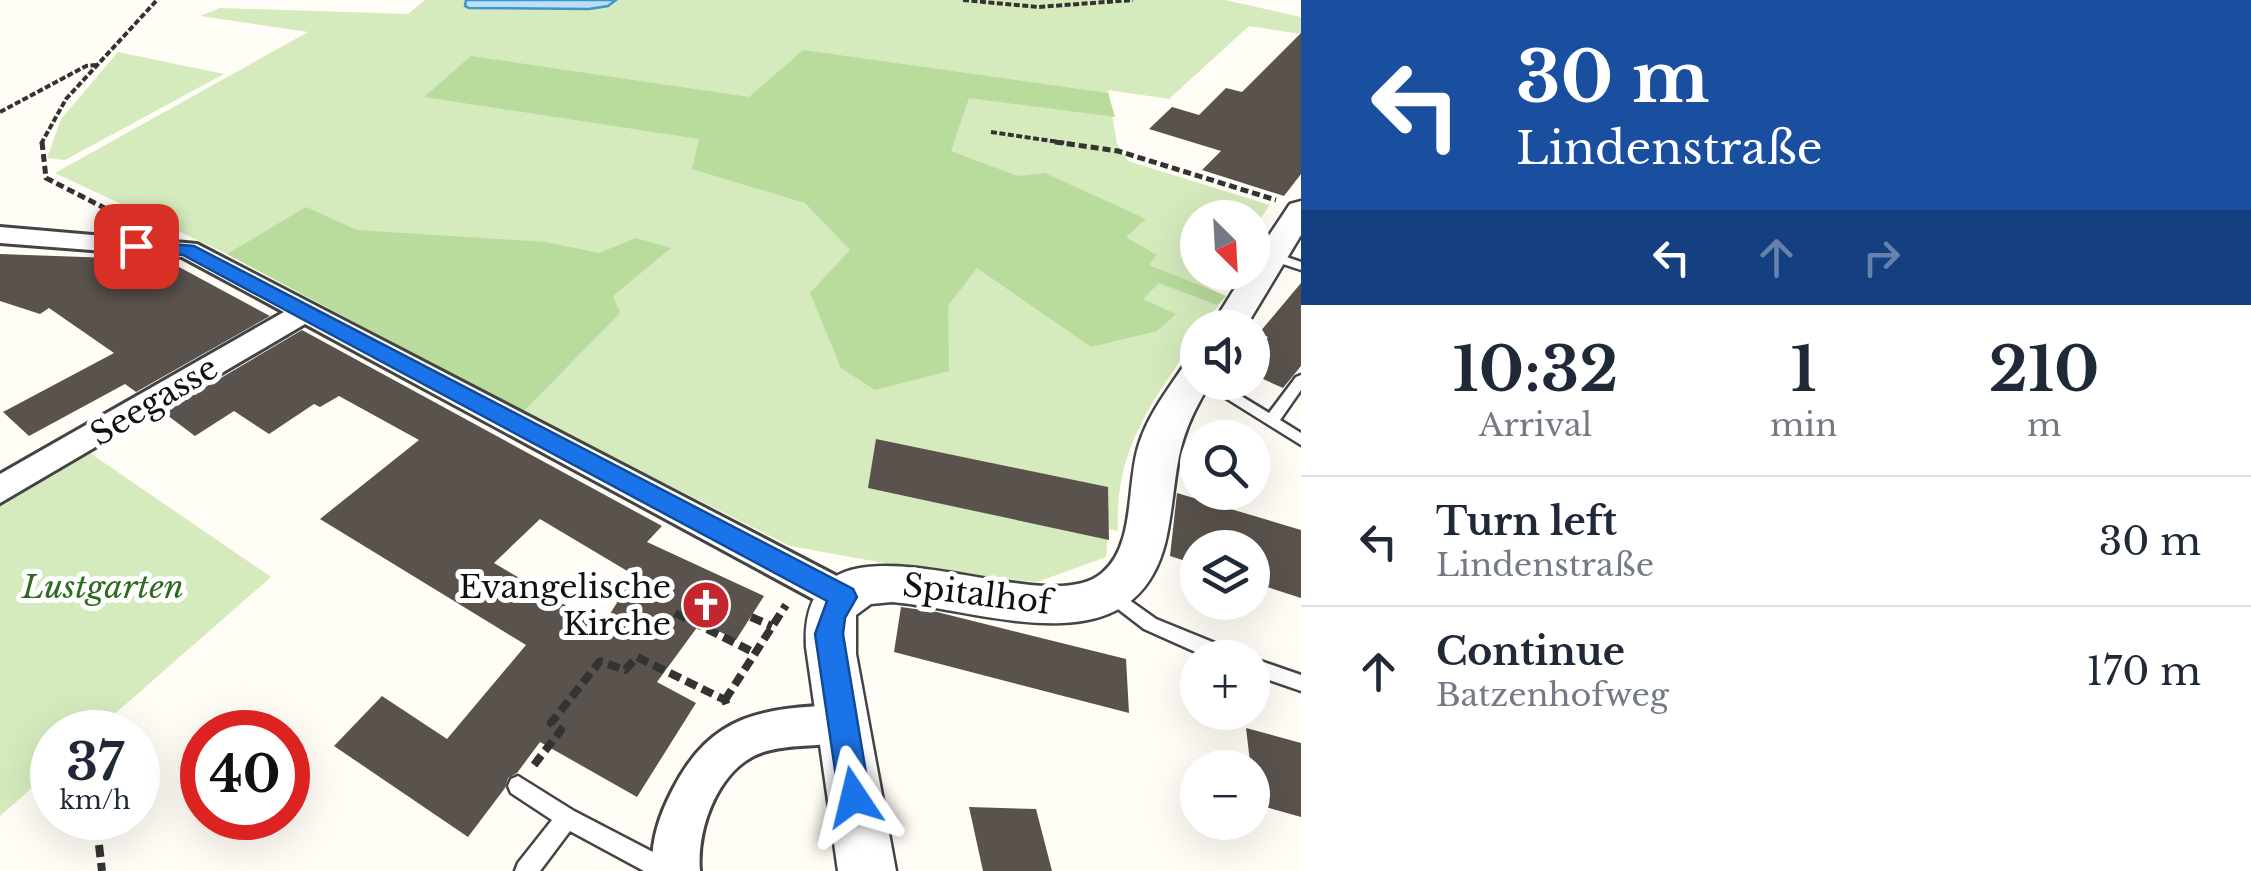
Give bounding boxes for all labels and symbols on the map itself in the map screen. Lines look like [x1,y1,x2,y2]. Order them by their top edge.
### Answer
north arrow [1180,200,1270,290]
pin [94,204,179,289]
street label: Seegasse [83,347,225,455]
street label: Spitalhof [900,565,1057,623]
park label: Lustgarten [21,567,184,607]
place label: Evangelische Kirche [459,567,671,644]
church icon: Evangelische Kirche [680,579,732,631]
speed limit sign: 40 [180,710,310,840]
position arrow [802,745,906,849]

